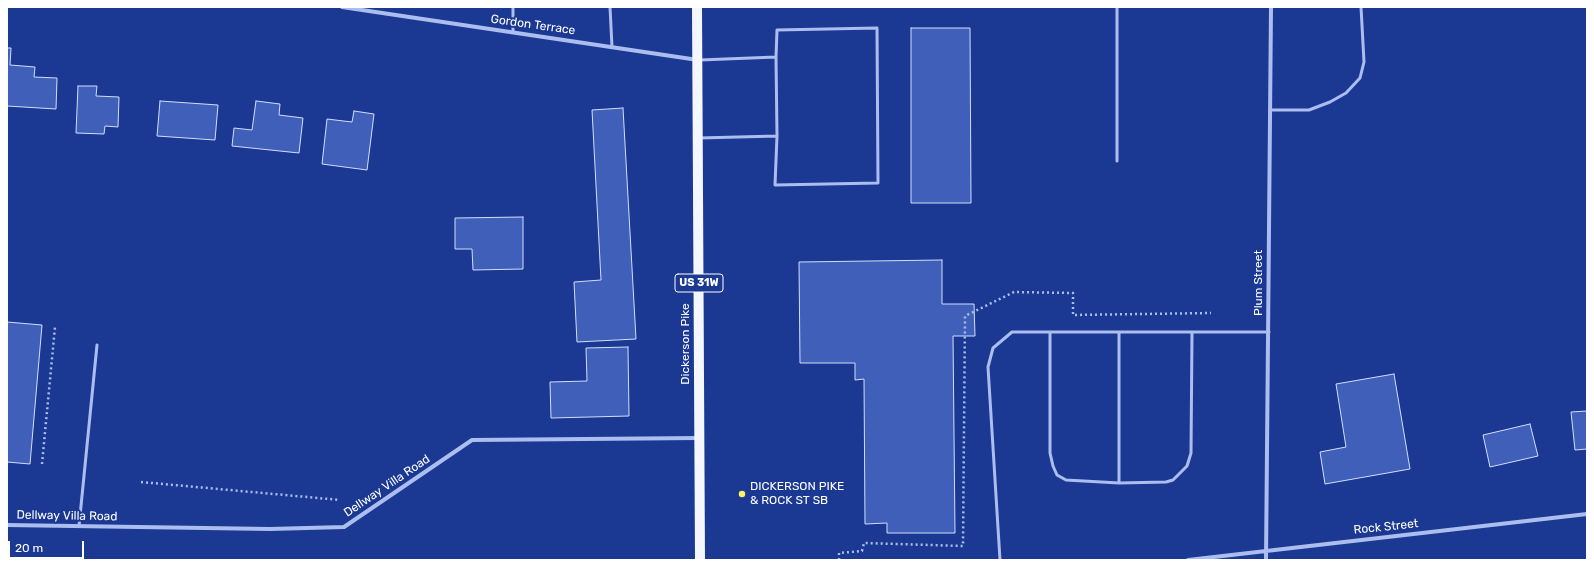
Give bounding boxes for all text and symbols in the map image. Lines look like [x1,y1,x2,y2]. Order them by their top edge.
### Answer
street label: Gordon Terrace [490,12,576,38]
street label: Plum Street [1252,250,1266,316]
road number: US 31W [675,274,723,292]
street label: Dickerson Pike [679,303,693,385]
street label: Dellway Villa Road [341,452,433,520]
place label: DICKERSON PIKE & ROCK ST SB [750,480,844,508]
marker: DICKERSON PIKE & ROCK ST SB [737,489,747,499]
street label: Dellway Villa Road [16,508,118,524]
street label: Rock Street [1353,516,1419,538]
scale bar [10,533,86,559]
text: 20 m [15,541,43,555]

